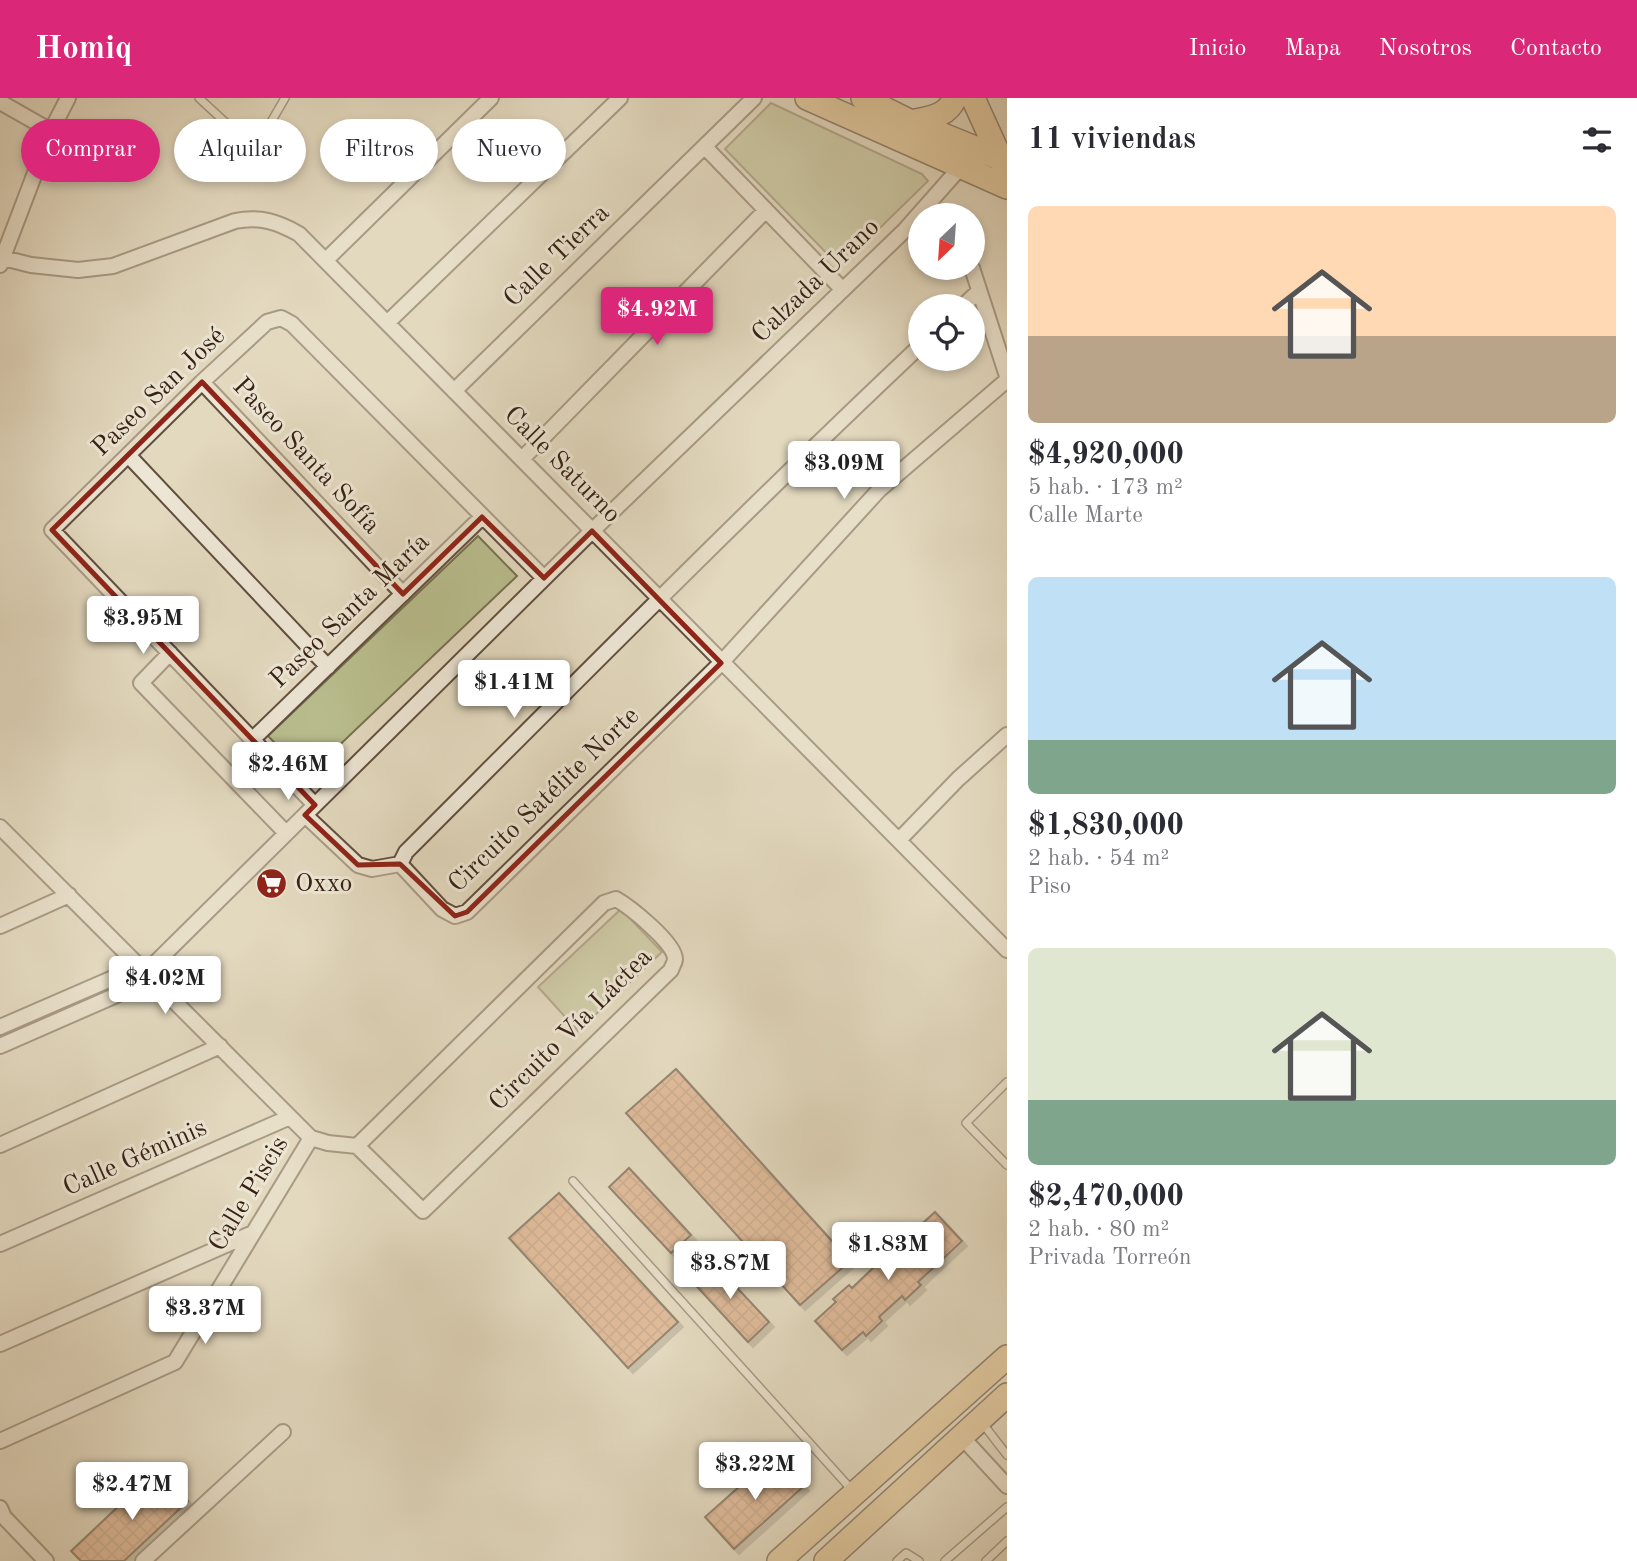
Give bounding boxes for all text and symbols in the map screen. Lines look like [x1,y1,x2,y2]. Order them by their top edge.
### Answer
text: Homiq [35,33,132,66]
text: Inicio [1189,37,1247,61]
text: Mapa [1285,37,1341,61]
text: Nosotros [1379,37,1472,61]
text: Contacto [1510,37,1602,61]
chip: Comprar [21,119,160,182]
chip: Alquilar [174,119,306,182]
chip: Filtros [320,119,438,182]
chip: Nuevo [452,119,566,182]
icon: filters [1578,121,1616,159]
text: 11 viviendas [1028,125,1196,155]
street label: Calle Tierra [499,200,615,312]
north arrow [908,203,985,280]
map controls [908,203,985,371]
street label: Calzada Urano [747,214,885,348]
icon: home [1259,251,1385,377]
pin: $4.92M [600,288,714,347]
button: locate [908,294,985,371]
text: $4.92M [617,298,697,321]
street label: Paseo San José [88,322,230,462]
street label: Paseo Santa Sofía [227,373,385,539]
street label: Calle Saturno [499,402,625,528]
text: $4,920,000 [1028,440,1184,470]
pin: $3.09M [787,442,901,501]
text: $3.09M [804,452,884,475]
text: 5 hab. · 173 m² [1028,476,1183,499]
text: Calle Marte [1028,504,1143,527]
street label: Paseo Santa María [265,529,435,693]
pin: $3.95M [86,596,200,656]
text: $3.95M [103,607,183,630]
icon: home [1259,622,1385,748]
pin: $1.41M [457,660,571,720]
text: $1.41M [474,671,554,694]
street label: Circuito Satélite Norte [444,703,644,897]
pin: $2.46M [231,742,345,802]
text: $2.46M [248,753,328,776]
text: $1,830,000 [1028,811,1184,841]
text: 2 hab. · 54 m² [1028,847,1169,870]
supermarket icon: Oxxo [255,867,289,901]
place label: Oxxo [295,871,353,897]
text: Piso [1028,875,1071,898]
street label: Circuito Vía Láctea [485,944,657,1116]
pin: $4.02M [108,956,222,1016]
text: $4.02M [125,967,205,990]
icon: home [1259,993,1385,1119]
street label: Calle Géminis [59,1115,211,1201]
street label: Calle Piscis [205,1132,293,1256]
text: $2,470,000 [1028,1182,1184,1212]
text: 2 hab. · 80 m² [1028,1218,1169,1241]
pin: $1.83M [831,1222,945,1282]
text: $1.83M [848,1233,928,1256]
pin: $3.87M [673,1242,787,1301]
text: Privada Torreón [1028,1246,1191,1269]
text: $3.87M [690,1252,770,1275]
pin: $3.37M [148,1286,262,1346]
text: $3.37M [165,1297,245,1320]
pin: $3.22M [698,1442,812,1502]
text: $3.22M [715,1453,795,1476]
pin: $2.47M [75,1462,189,1522]
text: $2.47M [92,1473,172,1496]

